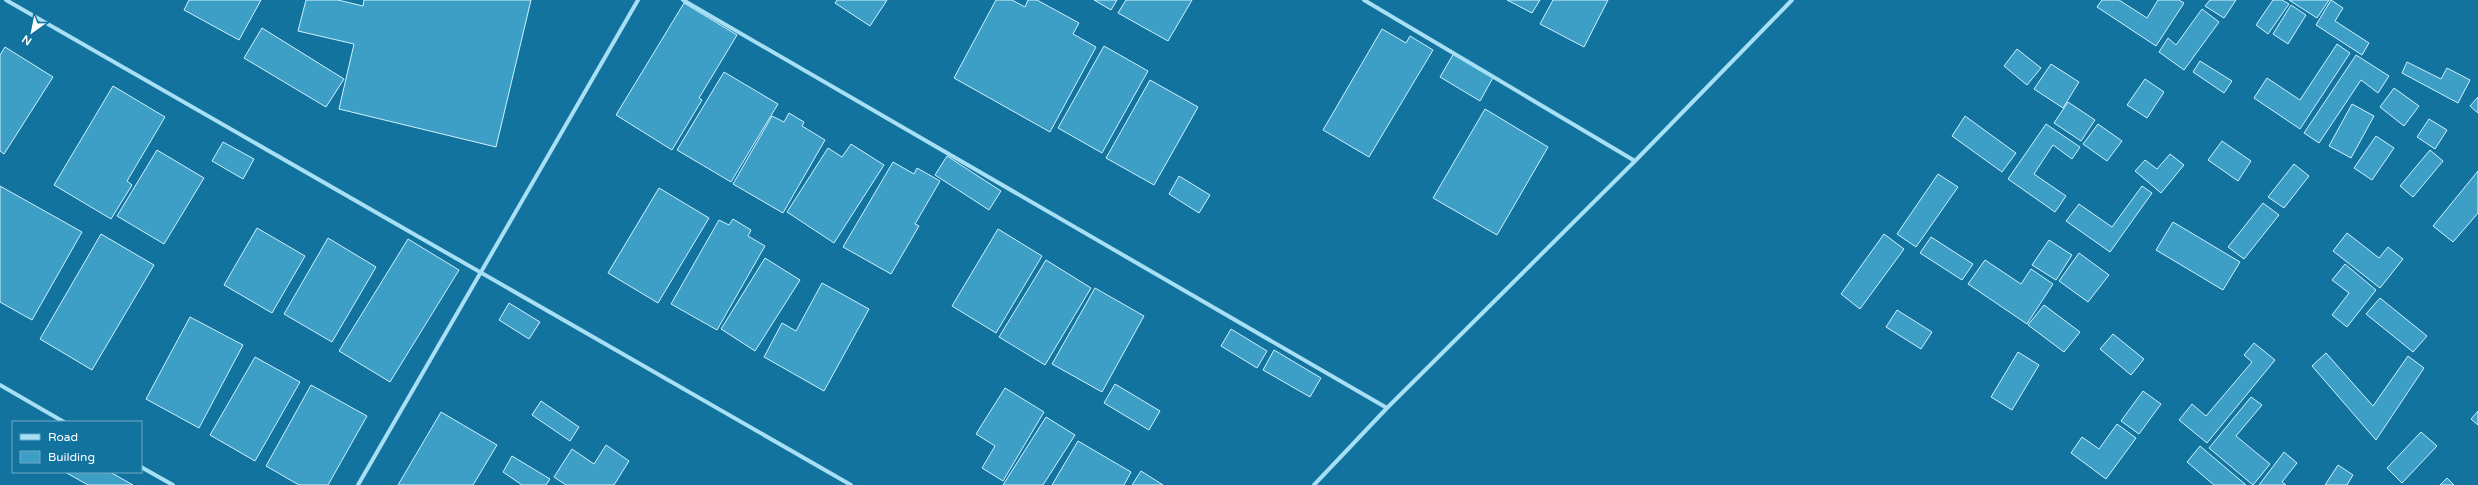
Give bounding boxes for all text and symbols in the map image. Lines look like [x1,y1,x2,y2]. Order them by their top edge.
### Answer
north arrow [12,12,52,52]
text: N [20,32,34,48]
legend [12,421,142,473]
text: Road [48,430,78,444]
text: Building [48,450,95,464]

